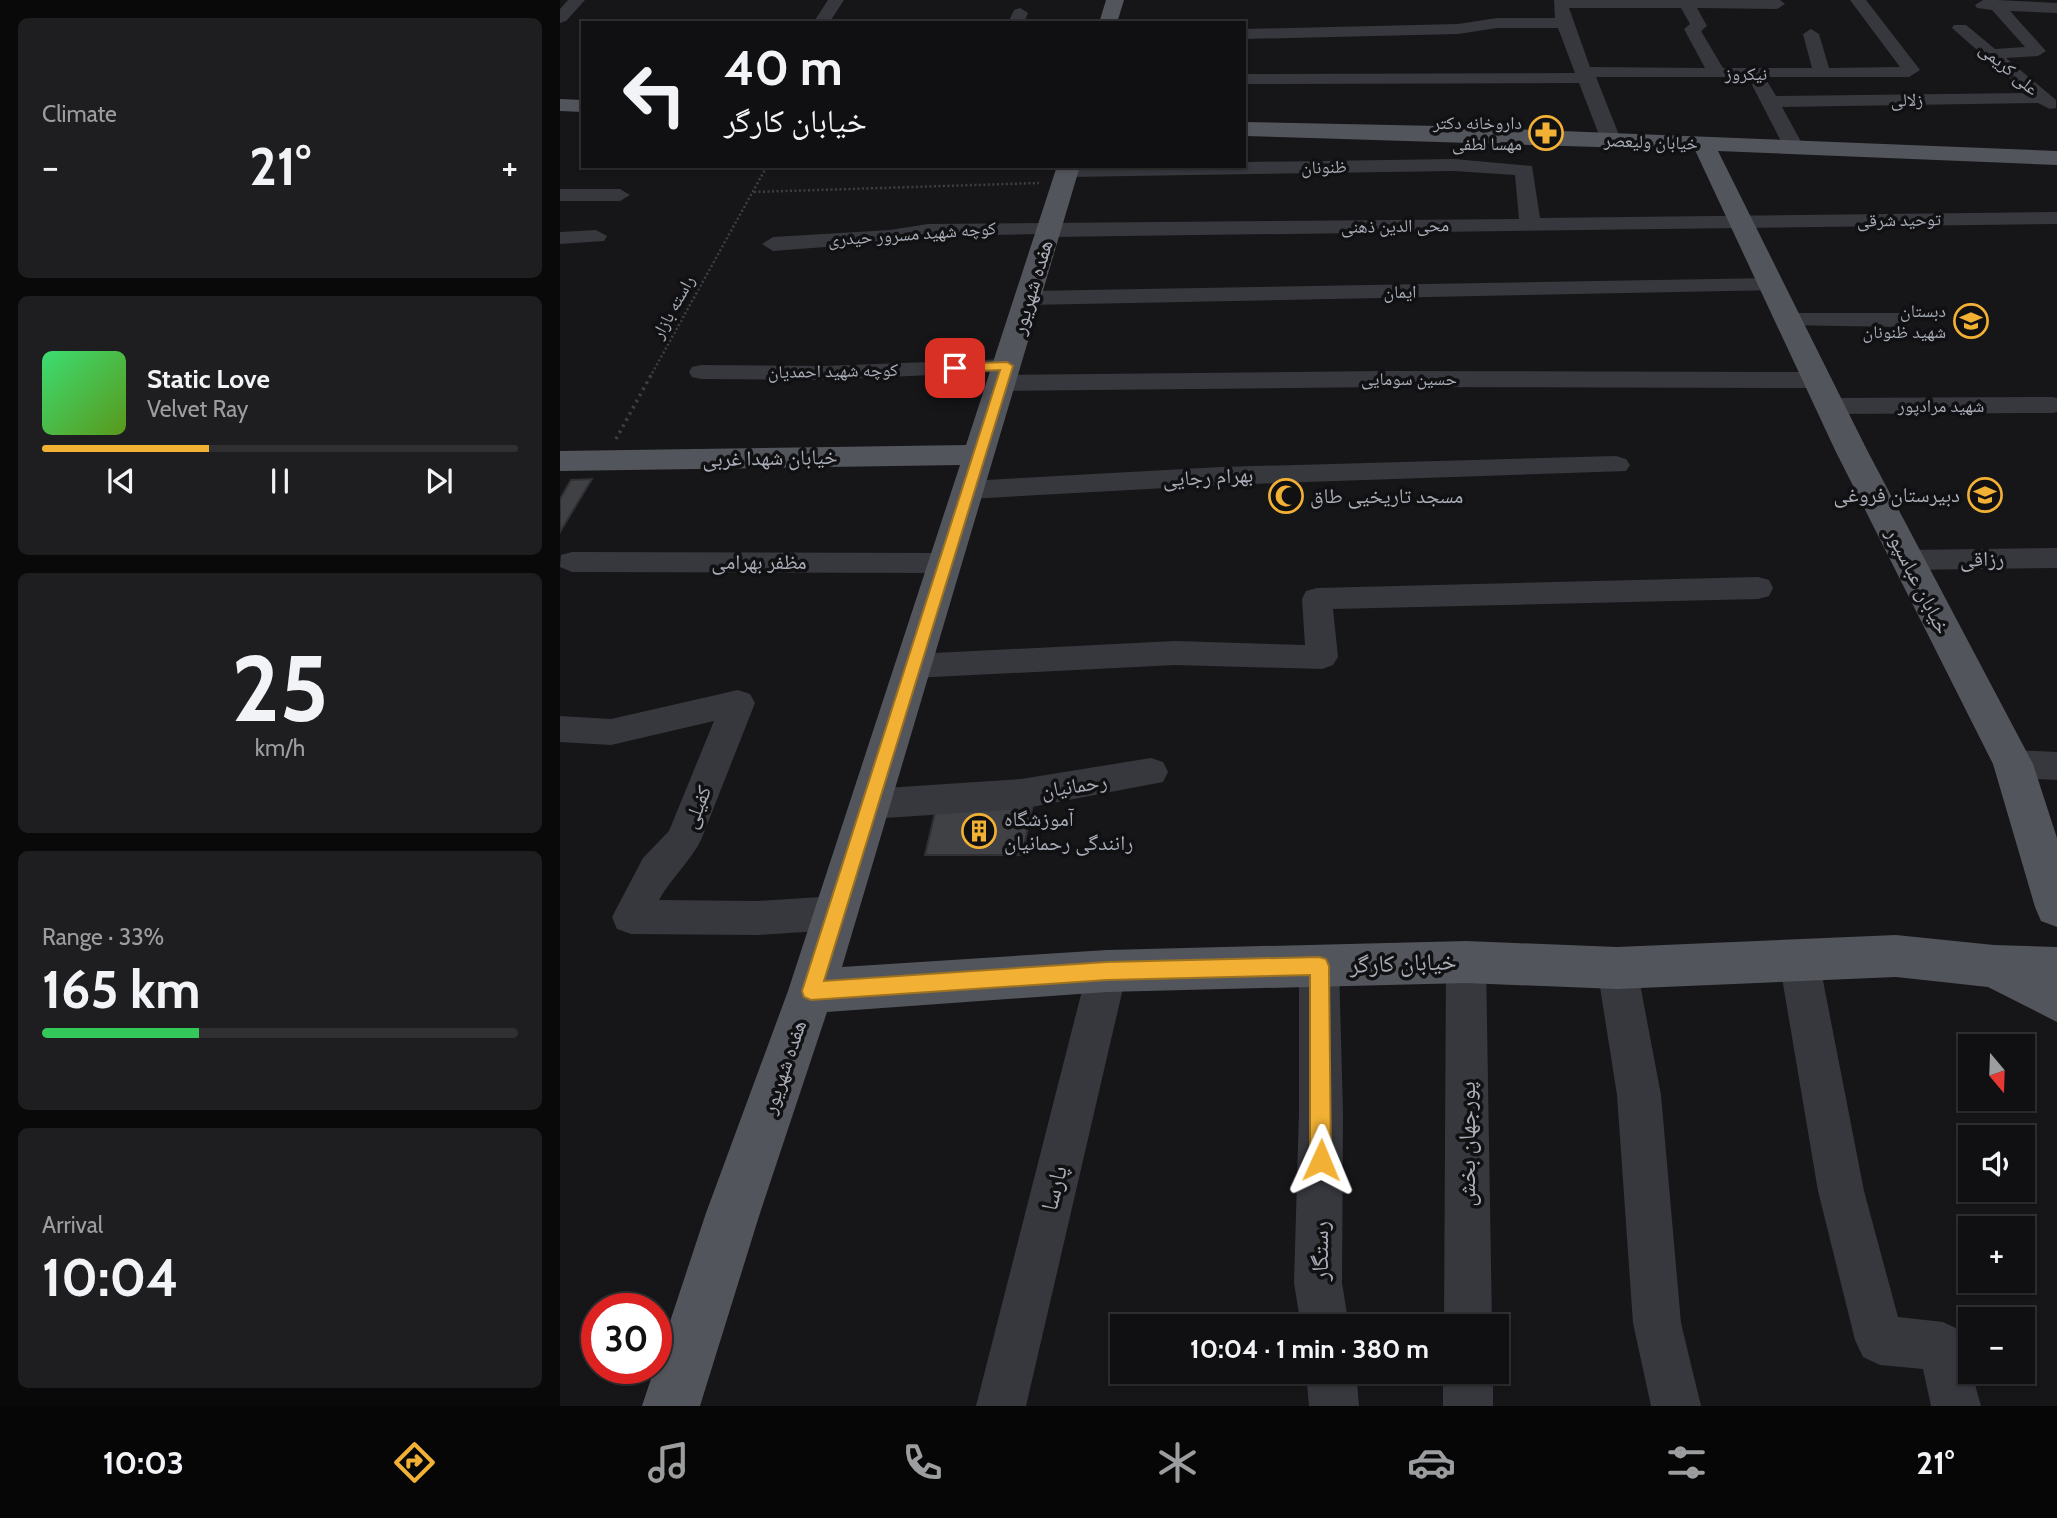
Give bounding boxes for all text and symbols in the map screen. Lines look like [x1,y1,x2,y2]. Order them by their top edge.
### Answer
text: 40 m [724,38,843,97]
street label: علی کریمی [1975,38,2043,100]
icon: left [609,49,700,140]
street label: نیکروز [1724,63,1767,85]
street label: زلالی [1891,89,1923,111]
text: Climate [42,100,117,128]
text: خیابان کارگر [724,101,867,140]
place label: داروخانه دکتر مهسا لطفی [1432,112,1522,155]
pharmacy icon: داروخانه دکتر مهسا لطفی [1527,114,1565,152]
street label: خیابان ولیعصر [1603,129,1698,155]
text: 21° [249,135,311,198]
text: − [42,143,59,190]
text: + [501,143,518,190]
street label: ظنونان [1301,156,1347,178]
street label: توحید شرقی [1857,208,1941,232]
street label: محی الدین ذهنی [1341,214,1449,238]
street label: کوچه شهید مسرور حیدری [827,217,997,251]
street label: هفده شهریور [1005,237,1058,338]
street label: راسته بازار [646,271,699,344]
street label: ایمان [1383,281,1417,303]
place label: دبستان شهید ظنونان [1863,300,1946,343]
school or university icon: دبستان شهید ظنونان [1952,302,1990,340]
pin [925,338,985,398]
icon: arrive [936,349,974,387]
street label: کوچه شهید احمدیان [768,359,899,383]
text: Static Love [147,363,270,395]
street label: حسین سومایی [1361,368,1457,390]
text: Velvet Ray [147,395,248,423]
street label: شهید مرادپور [1897,395,1984,417]
street label: خیابان شهدا غربی [702,444,838,472]
icon: previous [102,462,140,500]
icon: pause [261,462,299,500]
icon: next [420,462,458,500]
street label: بهرام رجایی [1162,462,1254,493]
school or university icon: دبیرستان فروغی [1966,476,2004,514]
mosque icon: مسجد تاریخیی طاق [1267,477,1305,515]
place label: دبیرستان فروغی [1834,482,1960,508]
place label: مسجد تاریخیی طاق [1310,483,1463,509]
street label: خیابان عباسپور [1880,523,1956,638]
street label: رزاقی [1960,546,2004,572]
street label: مظفر بهرامی [711,549,807,575]
text: 25 [231,633,329,744]
text: km/h [255,734,305,762]
street label: رحمانیان [1039,768,1109,803]
street label: کفیلی [677,781,717,832]
place label: آموزشگاه رانندگی رحمانیان [1004,806,1133,856]
building icon: آموزشگاه رانندگی رحمانیان [960,812,998,850]
text: Range · 33% [42,923,164,951]
street label: خیابان کارگر [1348,946,1457,979]
text: 165 km [42,958,200,1021]
street label: هفده شهریور [756,1017,811,1118]
north arrow [1958,1034,2035,1111]
map controls [1958,1034,2035,1384]
street label: پورجهان بخش [1452,1081,1481,1207]
position arrow [1284,1123,1358,1197]
button: sound [1958,1125,2035,1202]
street label: پارسا [1034,1162,1073,1213]
text: Arrival [42,1211,103,1239]
button: + [1958,1216,2035,1293]
street label: رستگار [1305,1221,1334,1282]
text: 10:04 [42,1246,178,1309]
speed limit sign: 30 [581,1293,672,1384]
button: − [1958,1307,2035,1384]
text: 10:04 · 1 min · 380 m [1190,1333,1429,1365]
icon: directions [390,1438,439,1487]
icon: music [644,1438,693,1487]
icon: phone [898,1438,947,1487]
icon: climate [1153,1438,1202,1487]
icon: car [1407,1438,1456,1487]
icon: filters [1662,1438,1711,1487]
text: 10:03 [103,1443,184,1482]
text: 21° [1916,1443,1954,1482]

